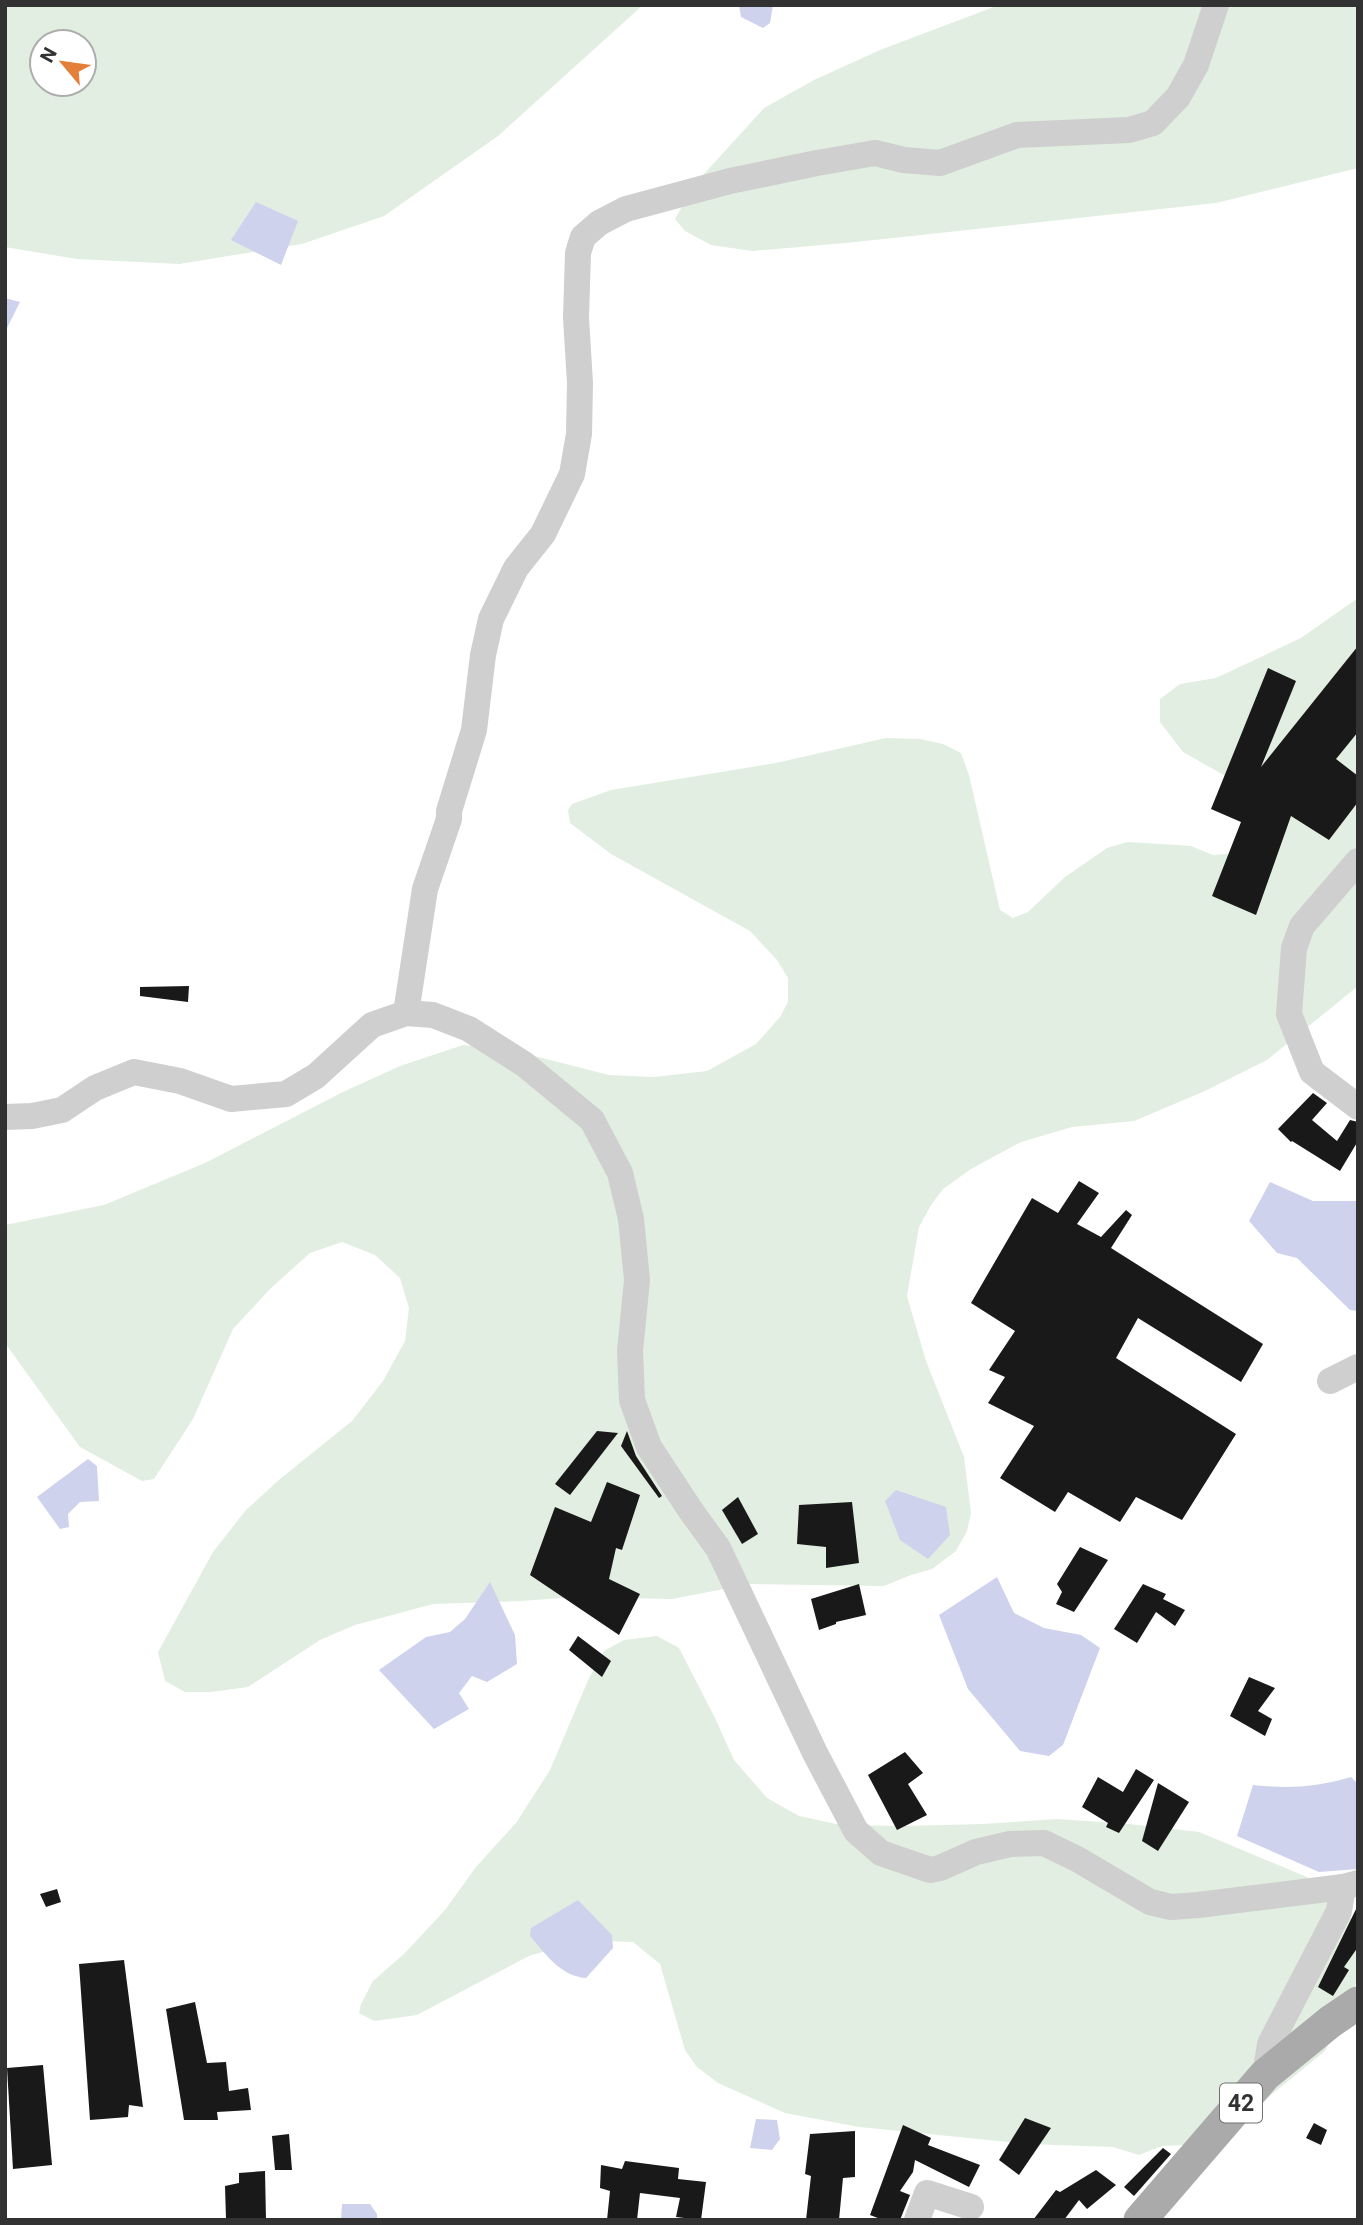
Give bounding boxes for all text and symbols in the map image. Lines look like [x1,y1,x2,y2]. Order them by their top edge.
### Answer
north arrow [28,28,98,98]
text: N [35,44,62,66]
road number: 42 [1220,2084,1262,2122]

